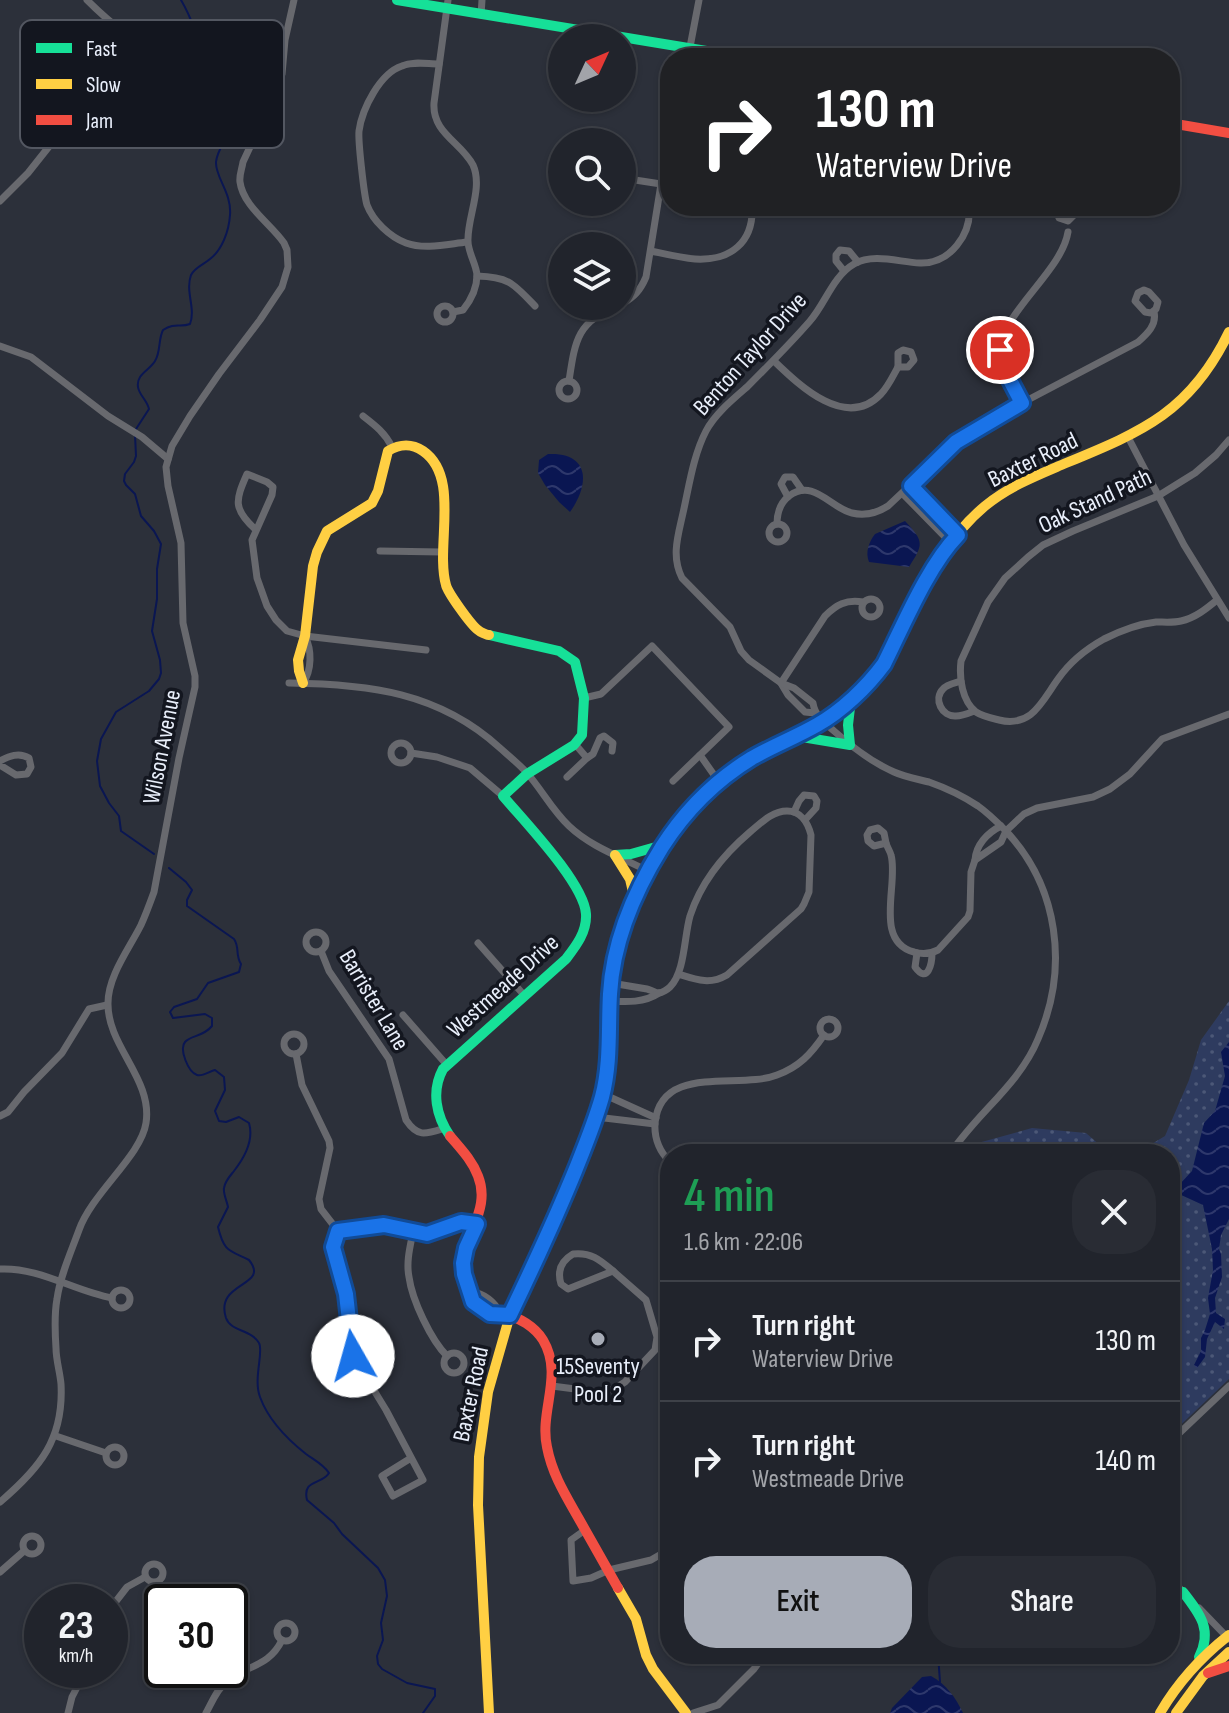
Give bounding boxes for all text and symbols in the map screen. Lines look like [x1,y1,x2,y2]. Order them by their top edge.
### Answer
legend [20,20,284,148]
north arrow [548,24,636,112]
map controls [548,24,636,320]
text: Fast [86,36,117,63]
text: Slow [86,72,121,99]
text: 130 m [816,77,936,144]
icon: right [684,80,788,184]
text: Jam [85,108,113,135]
button: search [548,128,636,216]
text: Waterview Drive [816,145,1012,188]
button: layers [548,232,636,320]
street label: Benton Taylor Drive [687,287,813,421]
pin [966,316,1034,384]
icon: arrive [978,328,1022,372]
street label: Baxter Road [983,426,1083,494]
street label: Oak Stand Path [1034,462,1156,540]
street label: Wilson Avenue [137,687,187,807]
street label: Westmeade Drive [441,928,565,1044]
street label: Barrister Lane [333,944,415,1056]
text: 4 min [684,1168,775,1225]
button: close [1072,1170,1156,1254]
text: 1.6 km · 22:06 [684,1227,803,1258]
text: Turn right [752,1308,855,1344]
position arrow [311,1314,395,1398]
icon: right [684,1319,728,1363]
text: 130 m [1096,1323,1156,1359]
marker: 15Seventy Pool 2 [589,1330,607,1348]
street label: Baxter Road [447,1344,495,1444]
text: Waterview Drive [752,1344,893,1375]
place label: 15Seventy Pool 2 [556,1352,640,1409]
text: Turn right [752,1428,855,1464]
icon: right [684,1439,728,1483]
text: 140 m [1096,1443,1156,1479]
text: Westmeade Drive [752,1464,904,1495]
button: Exit [684,1556,912,1648]
button: Share [928,1556,1156,1648]
speed limit sign: 30 [144,1584,248,1688]
text: 23 [58,1602,94,1650]
text: km/h [59,1644,93,1668]

